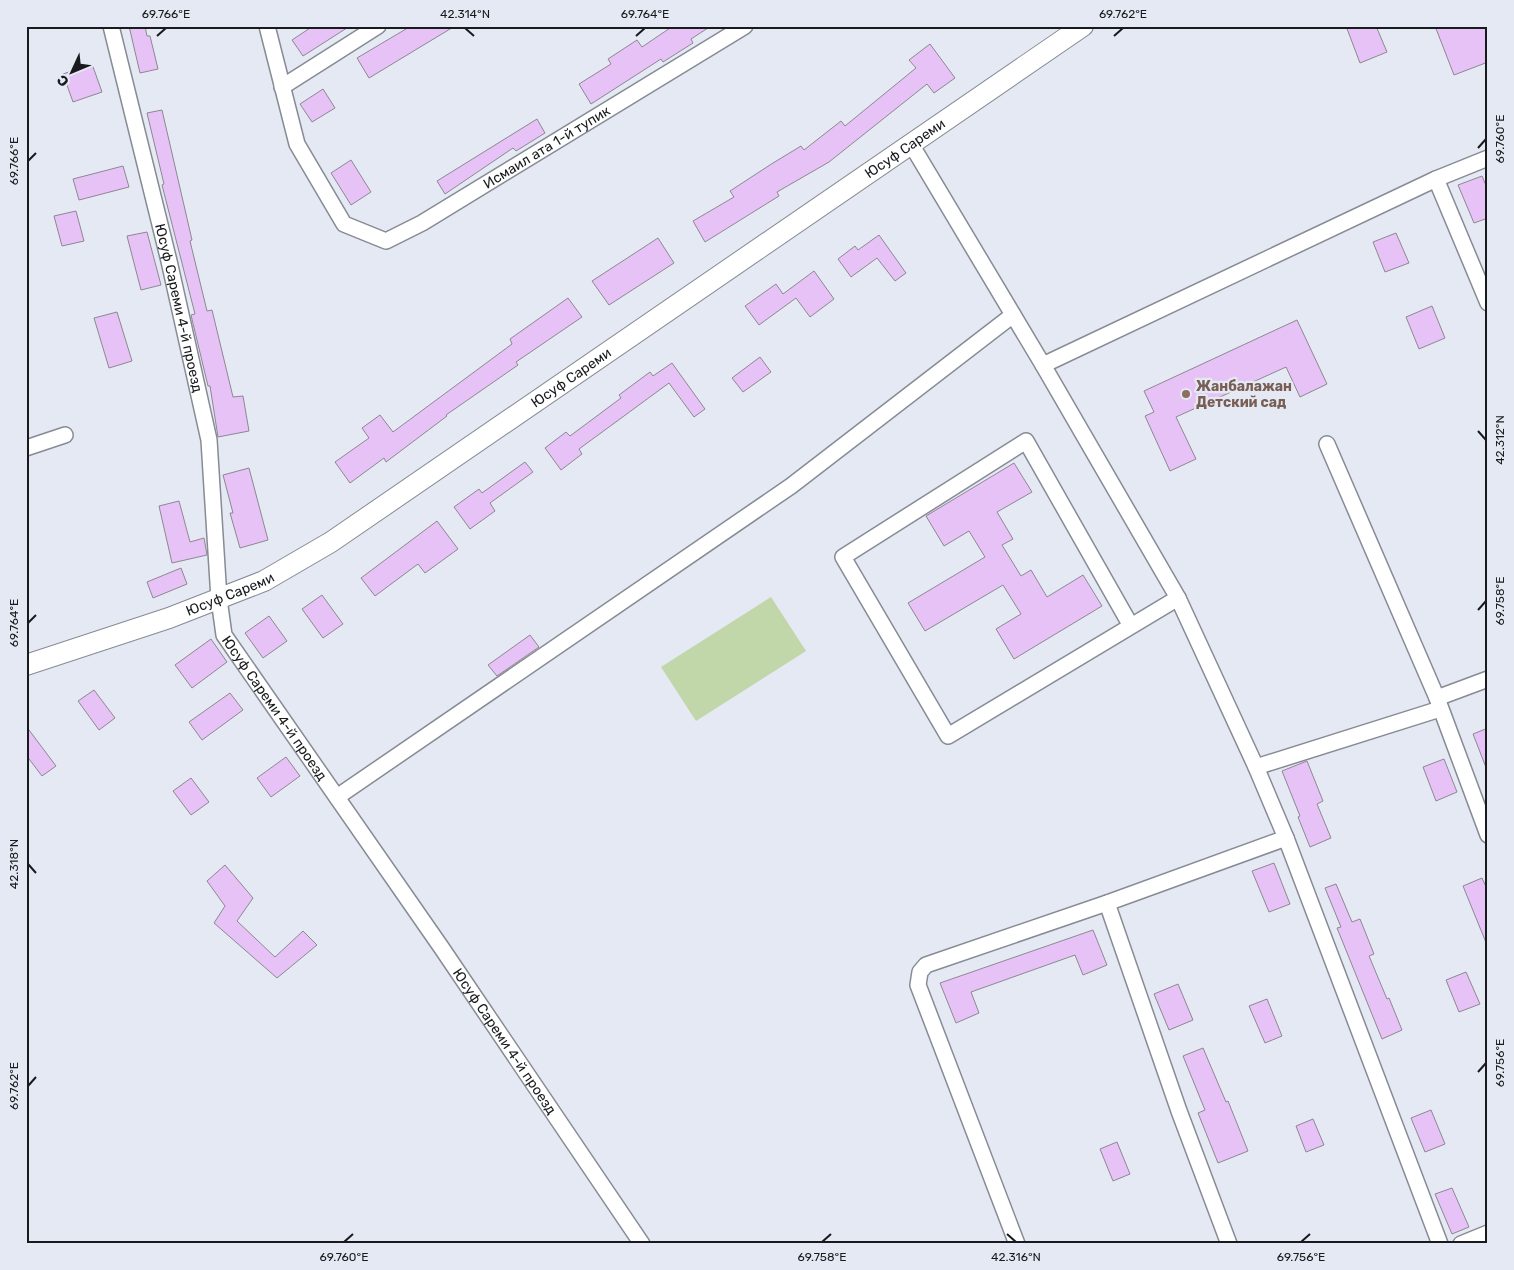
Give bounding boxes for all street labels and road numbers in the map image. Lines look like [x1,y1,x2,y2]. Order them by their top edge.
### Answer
street label: Исмаил ата 1-й тупик [480,102,614,193]
street label: Юсуф Сареми [862,115,949,182]
street label: Юсуф Сареми 4-й проезд [151,222,206,394]
street label: Юсуф Сареми [528,344,615,411]
street label: Юсуф Сареми [184,569,277,620]
street label: Юсуф Сареми 4-й проезд [218,633,331,784]
street label: Юсуф Сареми 4-й проезд [449,965,560,1118]

